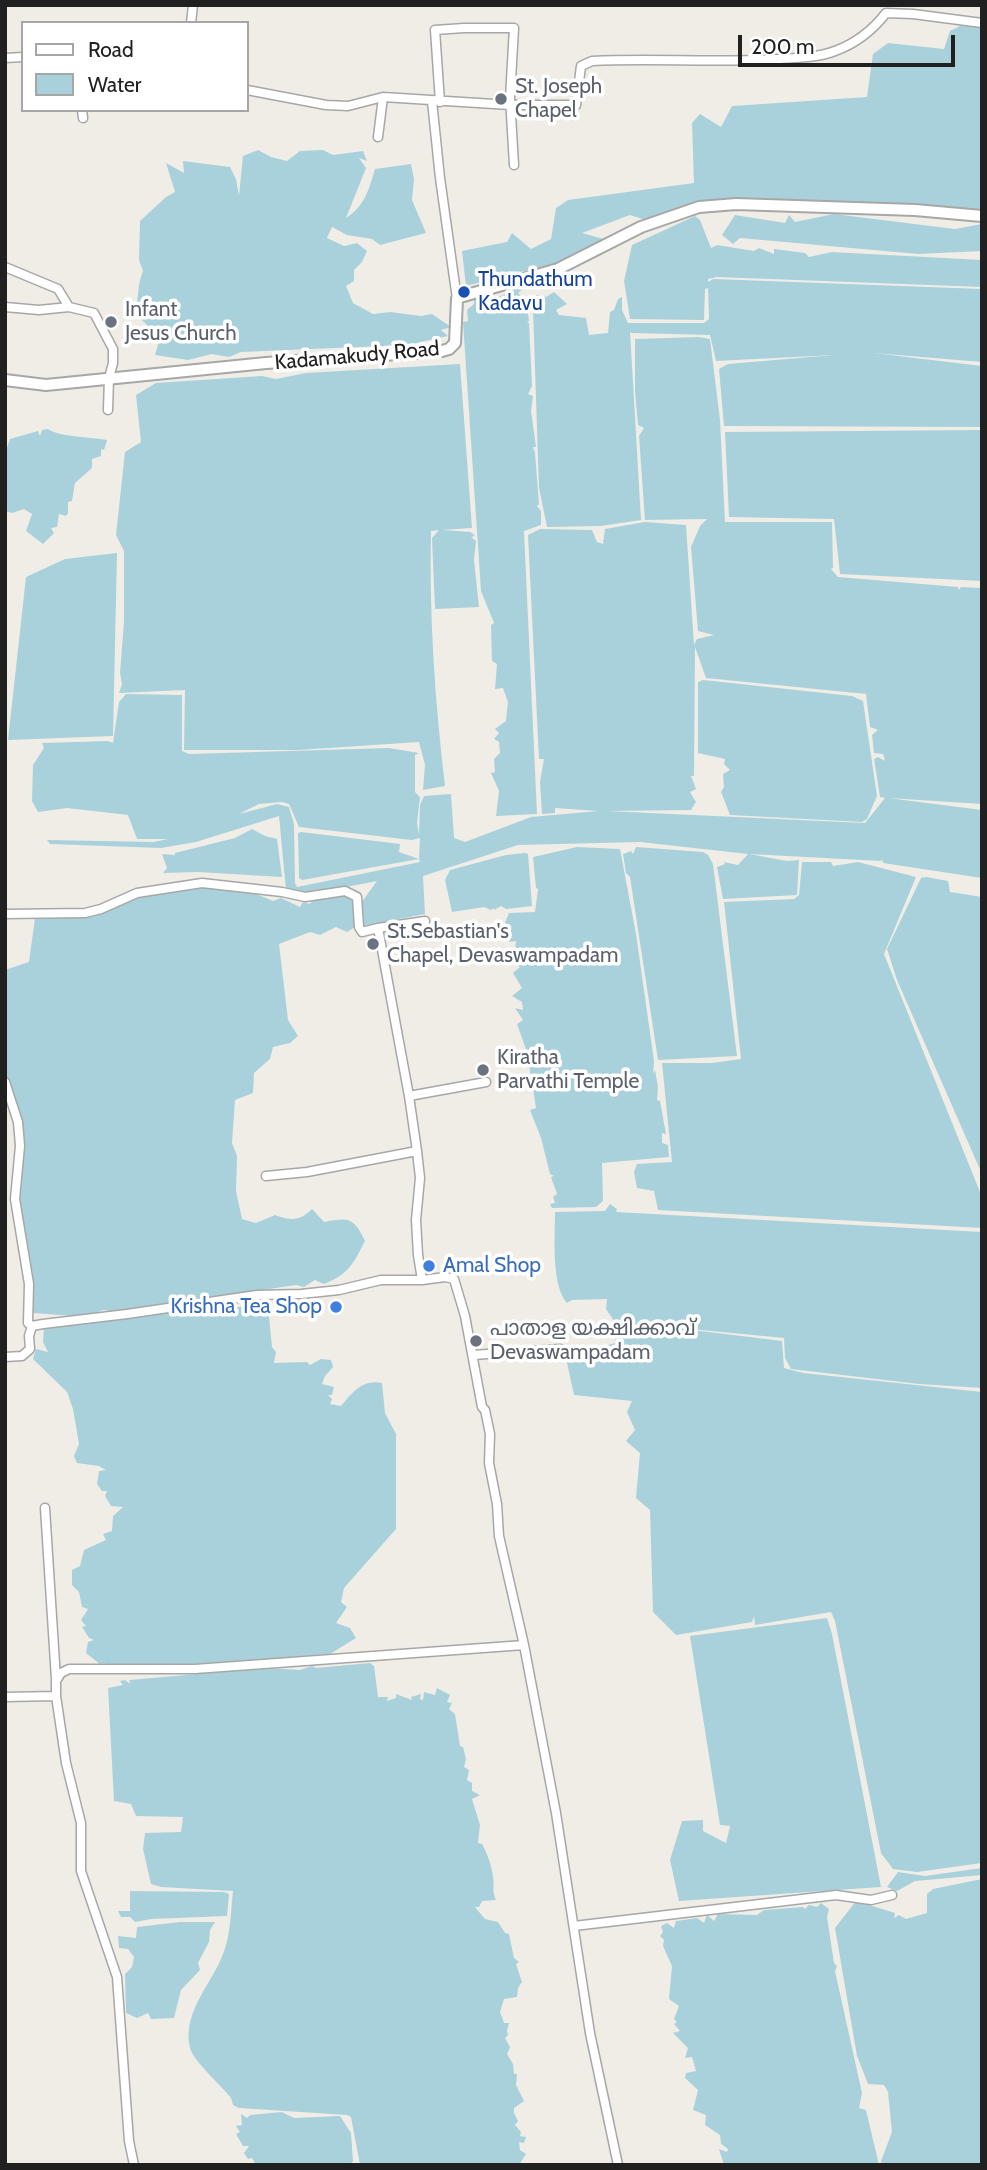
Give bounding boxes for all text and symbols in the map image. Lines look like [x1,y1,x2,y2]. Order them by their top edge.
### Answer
legend [21,21,248,112]
scale bar [742,21,959,65]
text: 200 m [751,34,814,59]
text: Road [88,37,134,62]
text: Water [88,72,141,97]
place label: St. Joseph Chapel [515,74,602,124]
marker: St. Joseph Chapel [493,91,509,107]
place label: Thundathum Kadavu [478,267,593,317]
marker: Thundathum Kadavu [456,284,472,300]
place label: Infant Jesus Church [125,297,237,347]
marker: Infant Jesus Church [103,314,119,330]
street label: Kadamakudy Road [274,336,440,376]
place label: St.Sebastian's Chapel, Devaswampadam [387,919,618,969]
marker: St.Sebastian's Chapel, Devaswampadam [365,936,381,952]
place label: Kiratha Parvathi Temple [497,1045,639,1095]
marker: Kiratha Parvathi Temple [475,1062,491,1078]
place label: Amal Shop [443,1253,541,1279]
marker: Amal Shop [421,1258,437,1274]
place label: Krishna Tea Shop [171,1294,322,1320]
marker: Krishna Tea Shop [328,1299,344,1315]
place label: പാതാള യക്ഷിക്കാവ് Devaswampadam [490,1316,696,1366]
marker: പാതാള യക്ഷിക്കാവ് Devaswampadam [468,1333,484,1349]

